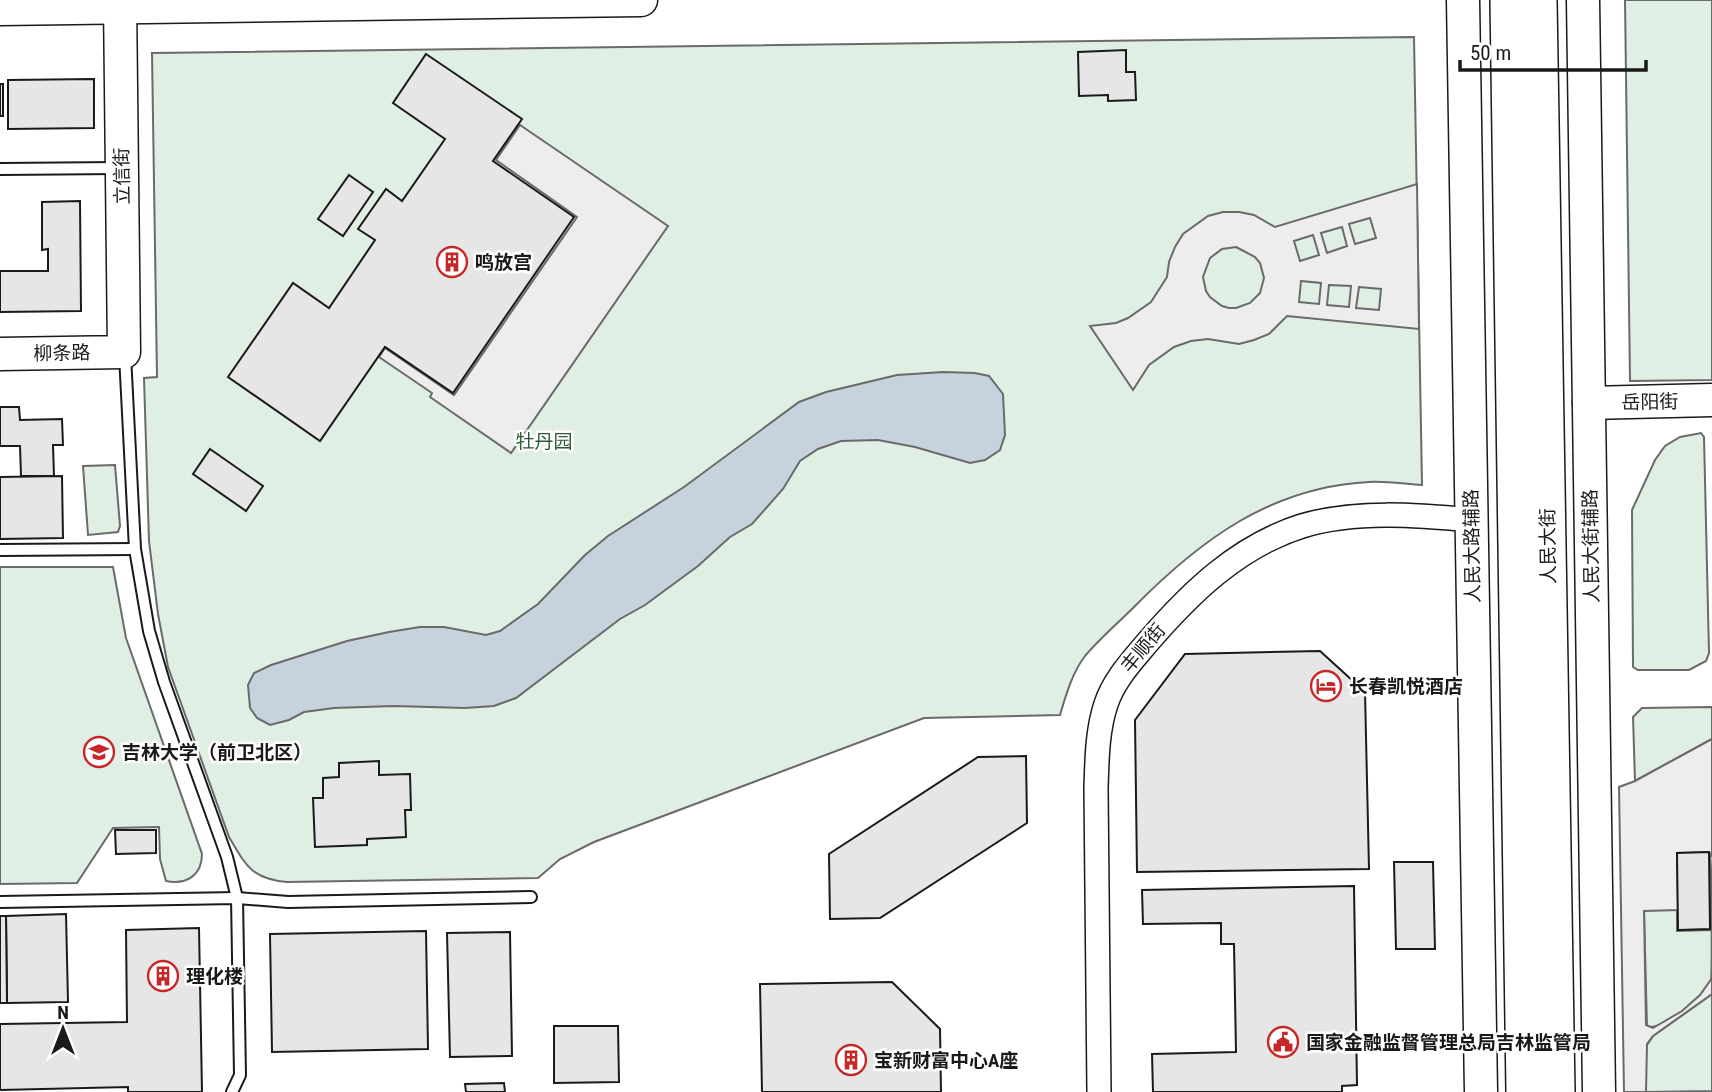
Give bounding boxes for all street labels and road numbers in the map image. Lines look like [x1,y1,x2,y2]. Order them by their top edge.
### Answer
street label: 立信街 [110,147,134,205]
street label: 柳条路 [33,341,91,365]
street label: 岳阳街 [1621,390,1679,414]
street label: 人民大路辅路 [1460,489,1484,603]
street label: 人民大街辅路 [1579,489,1603,603]
street label: 人民大街 [1536,508,1560,584]
street label: 丰顺街 [1116,619,1170,677]

